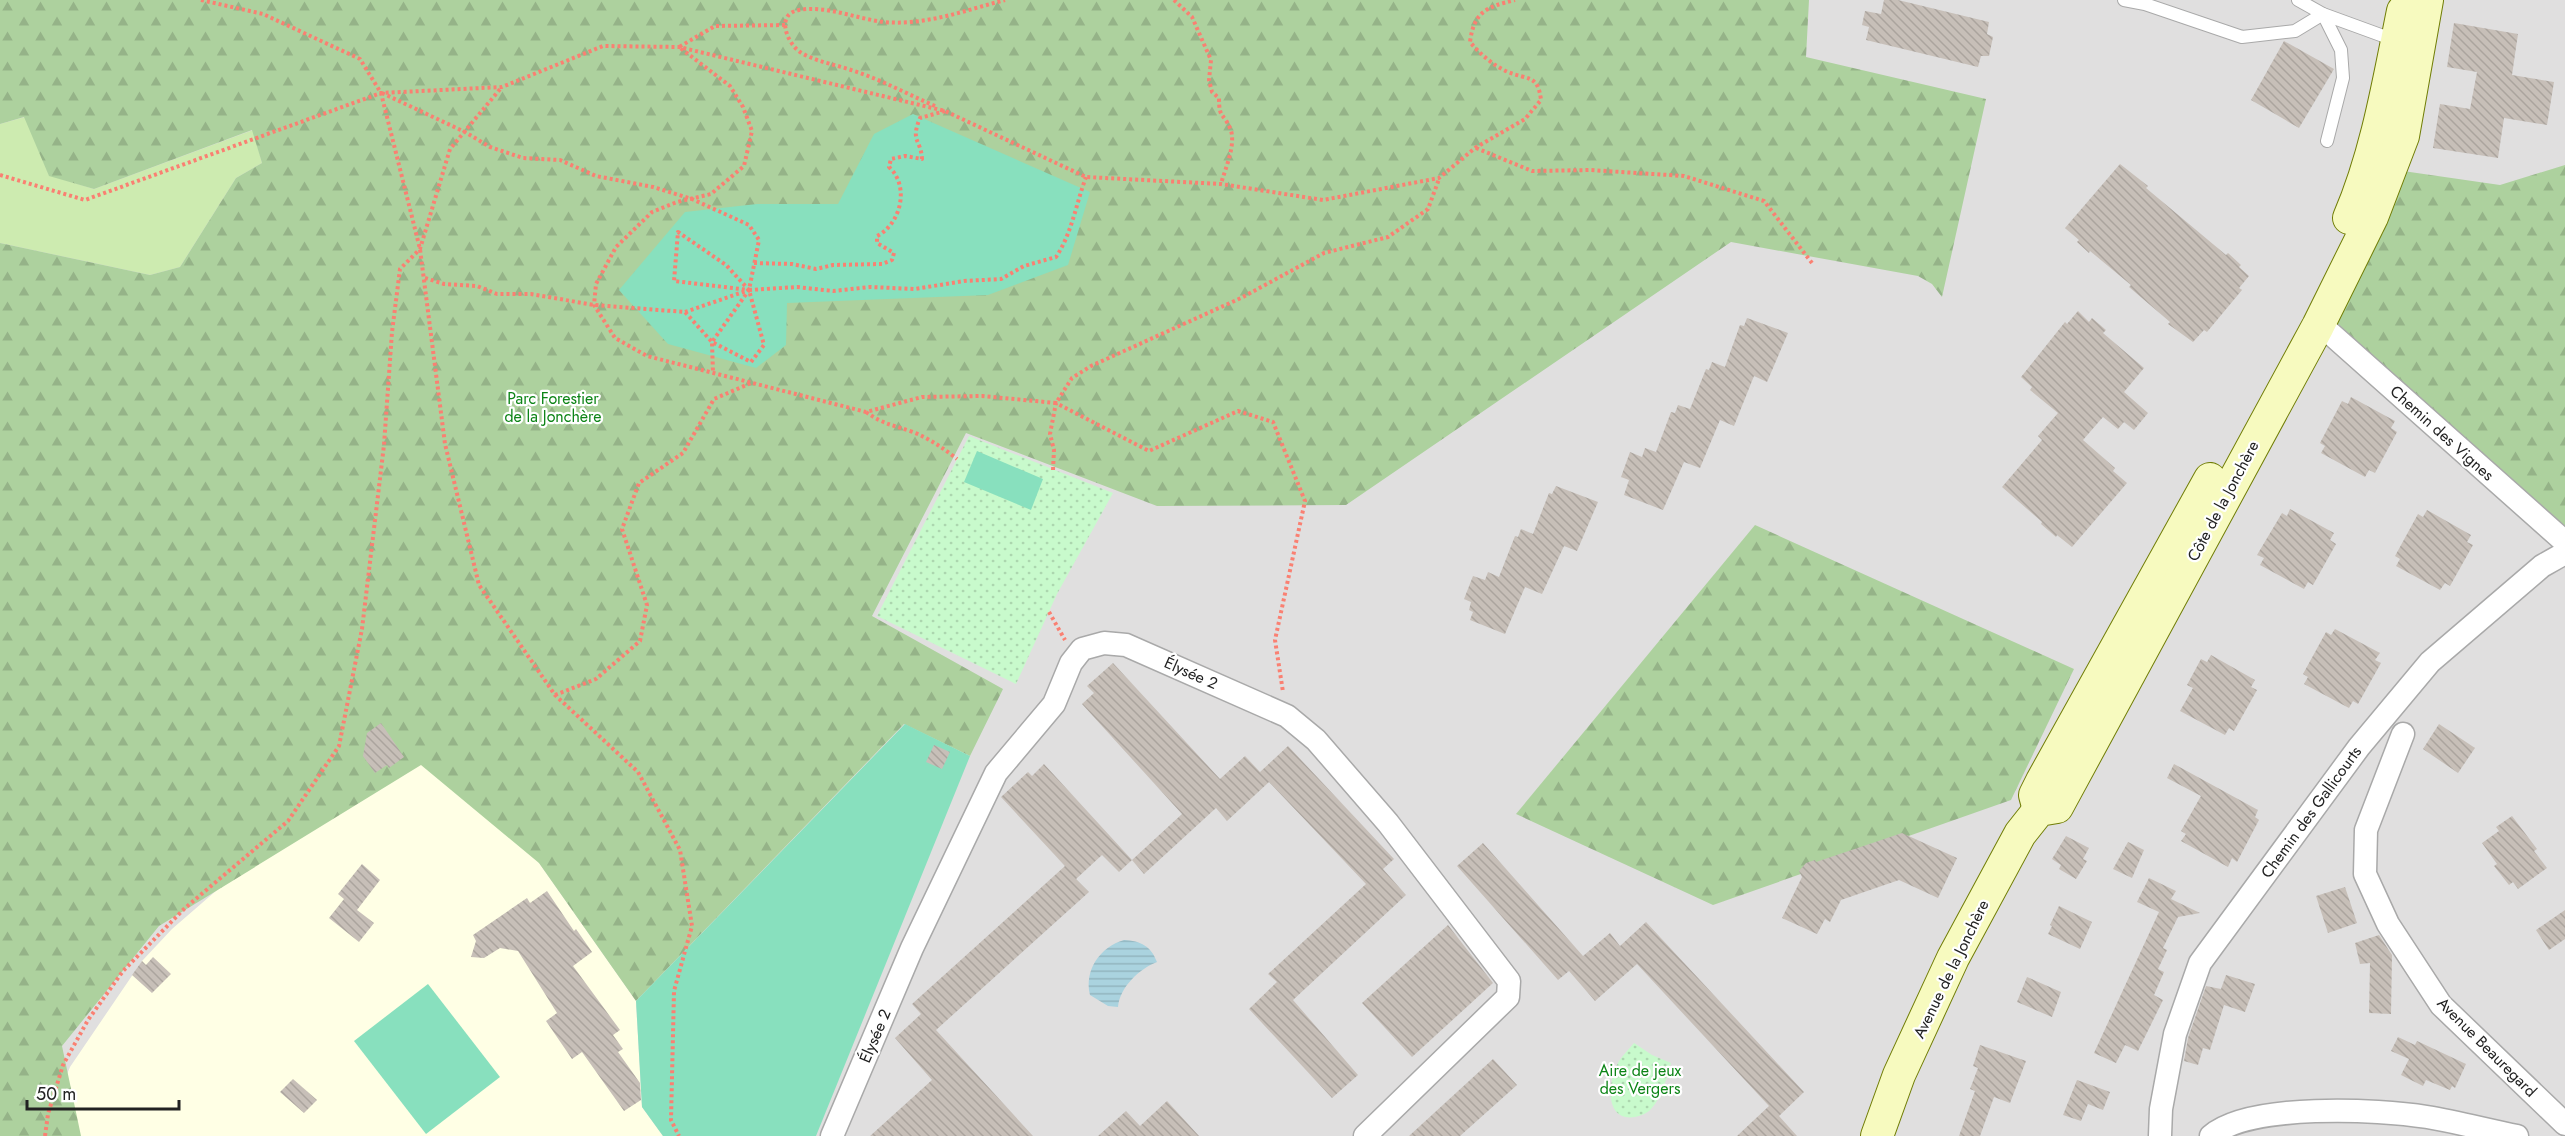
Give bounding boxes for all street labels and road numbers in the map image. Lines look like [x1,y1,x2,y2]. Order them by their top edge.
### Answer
street label: Chemin des Vignes [2385,380,2499,486]
street label: Côte de la Jonchère [2181,437,2265,565]
street label: Élysée 2 [1161,651,1221,695]
street label: Chemin des Gallicourts [2255,741,2367,883]
street label: Avenue de la Jonchère [1907,896,1995,1042]
street label: Avenue Beauregard [2432,992,2542,1102]
street label: Élysée 2 [853,1006,897,1066]

